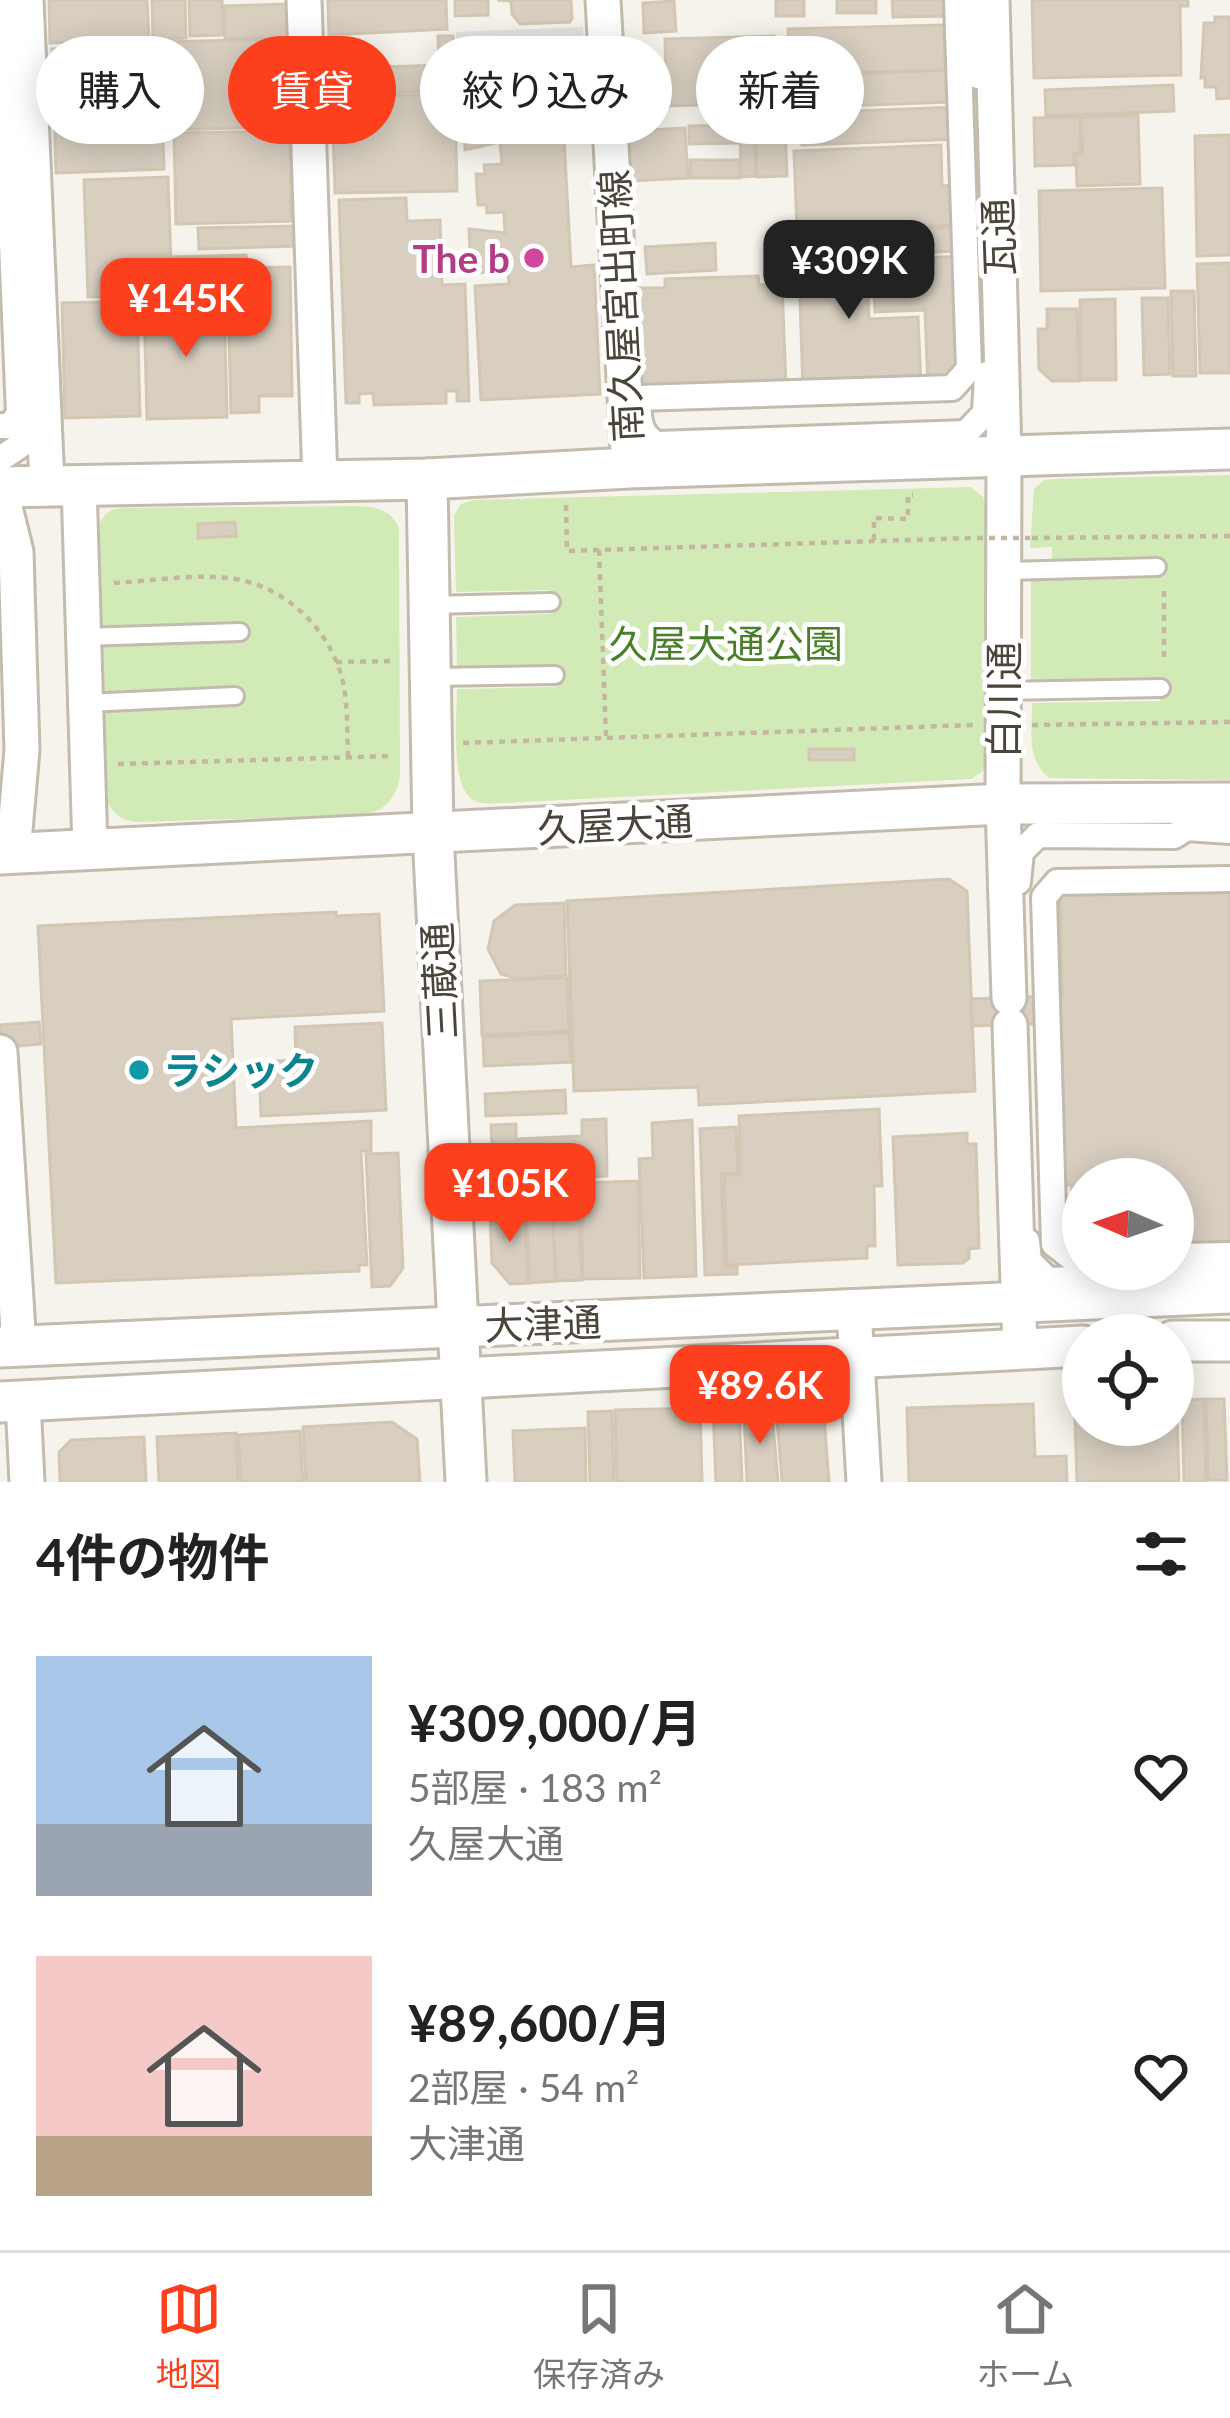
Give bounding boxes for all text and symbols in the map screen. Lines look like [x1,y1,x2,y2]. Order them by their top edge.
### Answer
chip: 購入 [36,36,204,144]
chip: 賃貸 [228,36,396,144]
chip: 絞り込み [420,36,672,144]
chip: 新着 [696,36,864,144]
street label: 南久屋宮出町線 [590,168,650,444]
street label: 瓦通 [974,197,1022,277]
pin: ¥309K [765,220,933,322]
place label: The b [413,235,510,281]
text: ¥309K [790,236,908,282]
marker: The b [521,245,547,271]
pin: ¥145K [102,258,270,360]
text: ¥145K [127,274,245,320]
park label: 久屋大通公園 [609,620,843,666]
street label: 白川通 [980,641,1026,759]
street label: 久屋大通 [536,797,694,851]
street label: 三蔵通 [413,921,465,1041]
place label: ラシック [163,1047,318,1093]
marker: ラシック [126,1057,152,1083]
pin: ¥105K [426,1143,594,1245]
north arrow [1062,1158,1194,1290]
map controls [1062,1158,1194,1446]
text: ¥105K [451,1159,569,1205]
street label: 大津通 [484,1298,602,1348]
button: locate [1062,1314,1194,1446]
pin: ¥89.6K [662,1345,858,1447]
text: ¥89.6K [697,1361,823,1407]
icon: filters [1128,1521,1194,1587]
text: 4件の物件 [36,1526,270,1587]
text: ¥309,000/月 [408,1692,702,1753]
icon: home [132,1704,276,1848]
icon: heart [1128,1743,1194,1809]
text: 5部屋 · 183 m² [408,1764,662,1810]
text: 久屋大通 [408,1820,564,1866]
text: ¥89,600/月 [408,1992,672,2053]
icon: home [132,2004,276,2148]
icon: heart [1128,2043,1194,2109]
text: 2部屋 · 54 m² [408,2064,639,2110]
text: 大津通 [408,2120,525,2166]
tab: 地図 [156,2276,222,2396]
tab: 保存済み [533,2276,665,2396]
tab: ホーム [976,2276,1074,2396]

